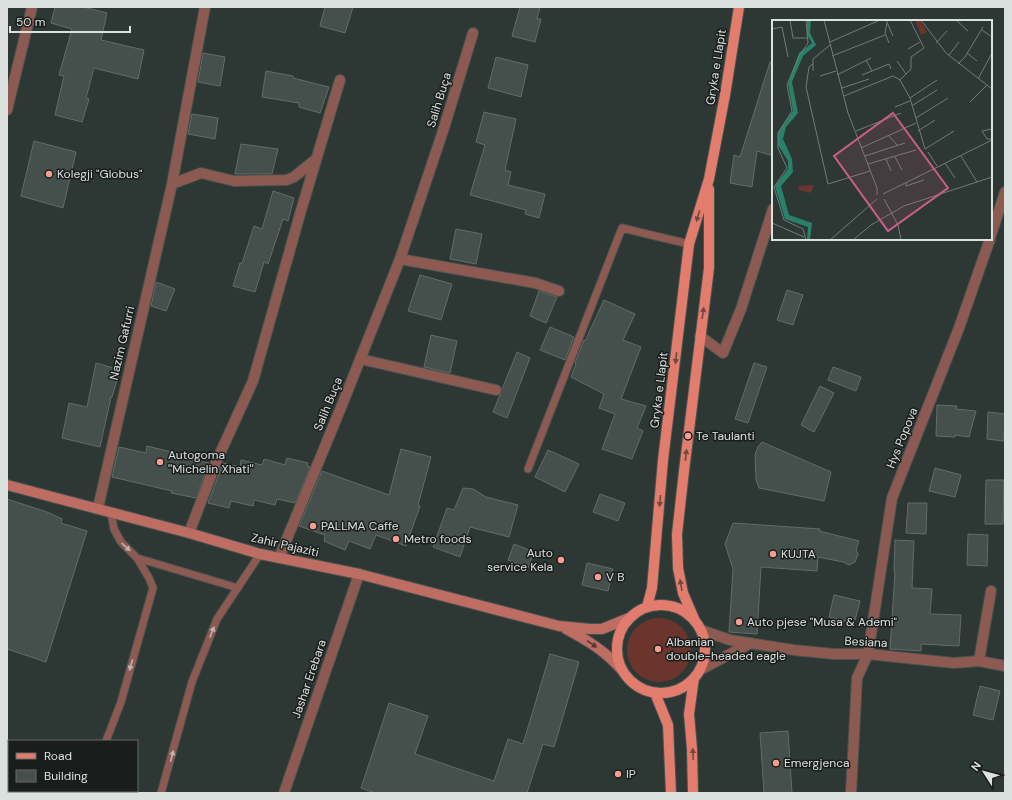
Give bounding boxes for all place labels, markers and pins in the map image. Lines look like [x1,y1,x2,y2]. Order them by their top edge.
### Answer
place label: Kolegji "Globus" [57,166,143,182]
marker: Kolegji "Globus" [44,169,54,179]
place label: Te Taulanti [696,428,755,444]
marker: Te Taulanti [683,431,693,441]
place label: Autogoma ʺMichelin Xhatiʺ [168,447,254,477]
marker: Autogoma ʺMichelin Xhatiʺ [155,457,165,467]
place label: PALLMA Caffe [321,518,399,534]
marker: PALLMA Caffe [308,521,318,531]
place label: Metro foods [404,531,472,547]
marker: Metro foods [391,534,401,544]
place label: Auto service Kela [487,545,553,575]
place label: KUJTA [781,546,816,562]
marker: KUJTA [768,549,778,559]
marker: Auto service Kela [556,555,566,565]
place label: V B [606,569,624,585]
marker: V B [593,572,603,582]
place label: Auto pjese "Musa & Ademi" [747,614,898,630]
marker: Auto pjese "Musa & Ademi" [734,617,744,627]
place label: Albanian double-headed eagle [666,634,786,664]
marker: Albanian double-headed eagle [653,644,663,654]
place label: Emergjenca [784,755,850,771]
marker: Emergjenca [771,758,781,768]
place label: IP [626,766,636,782]
marker: IP [613,769,623,779]

